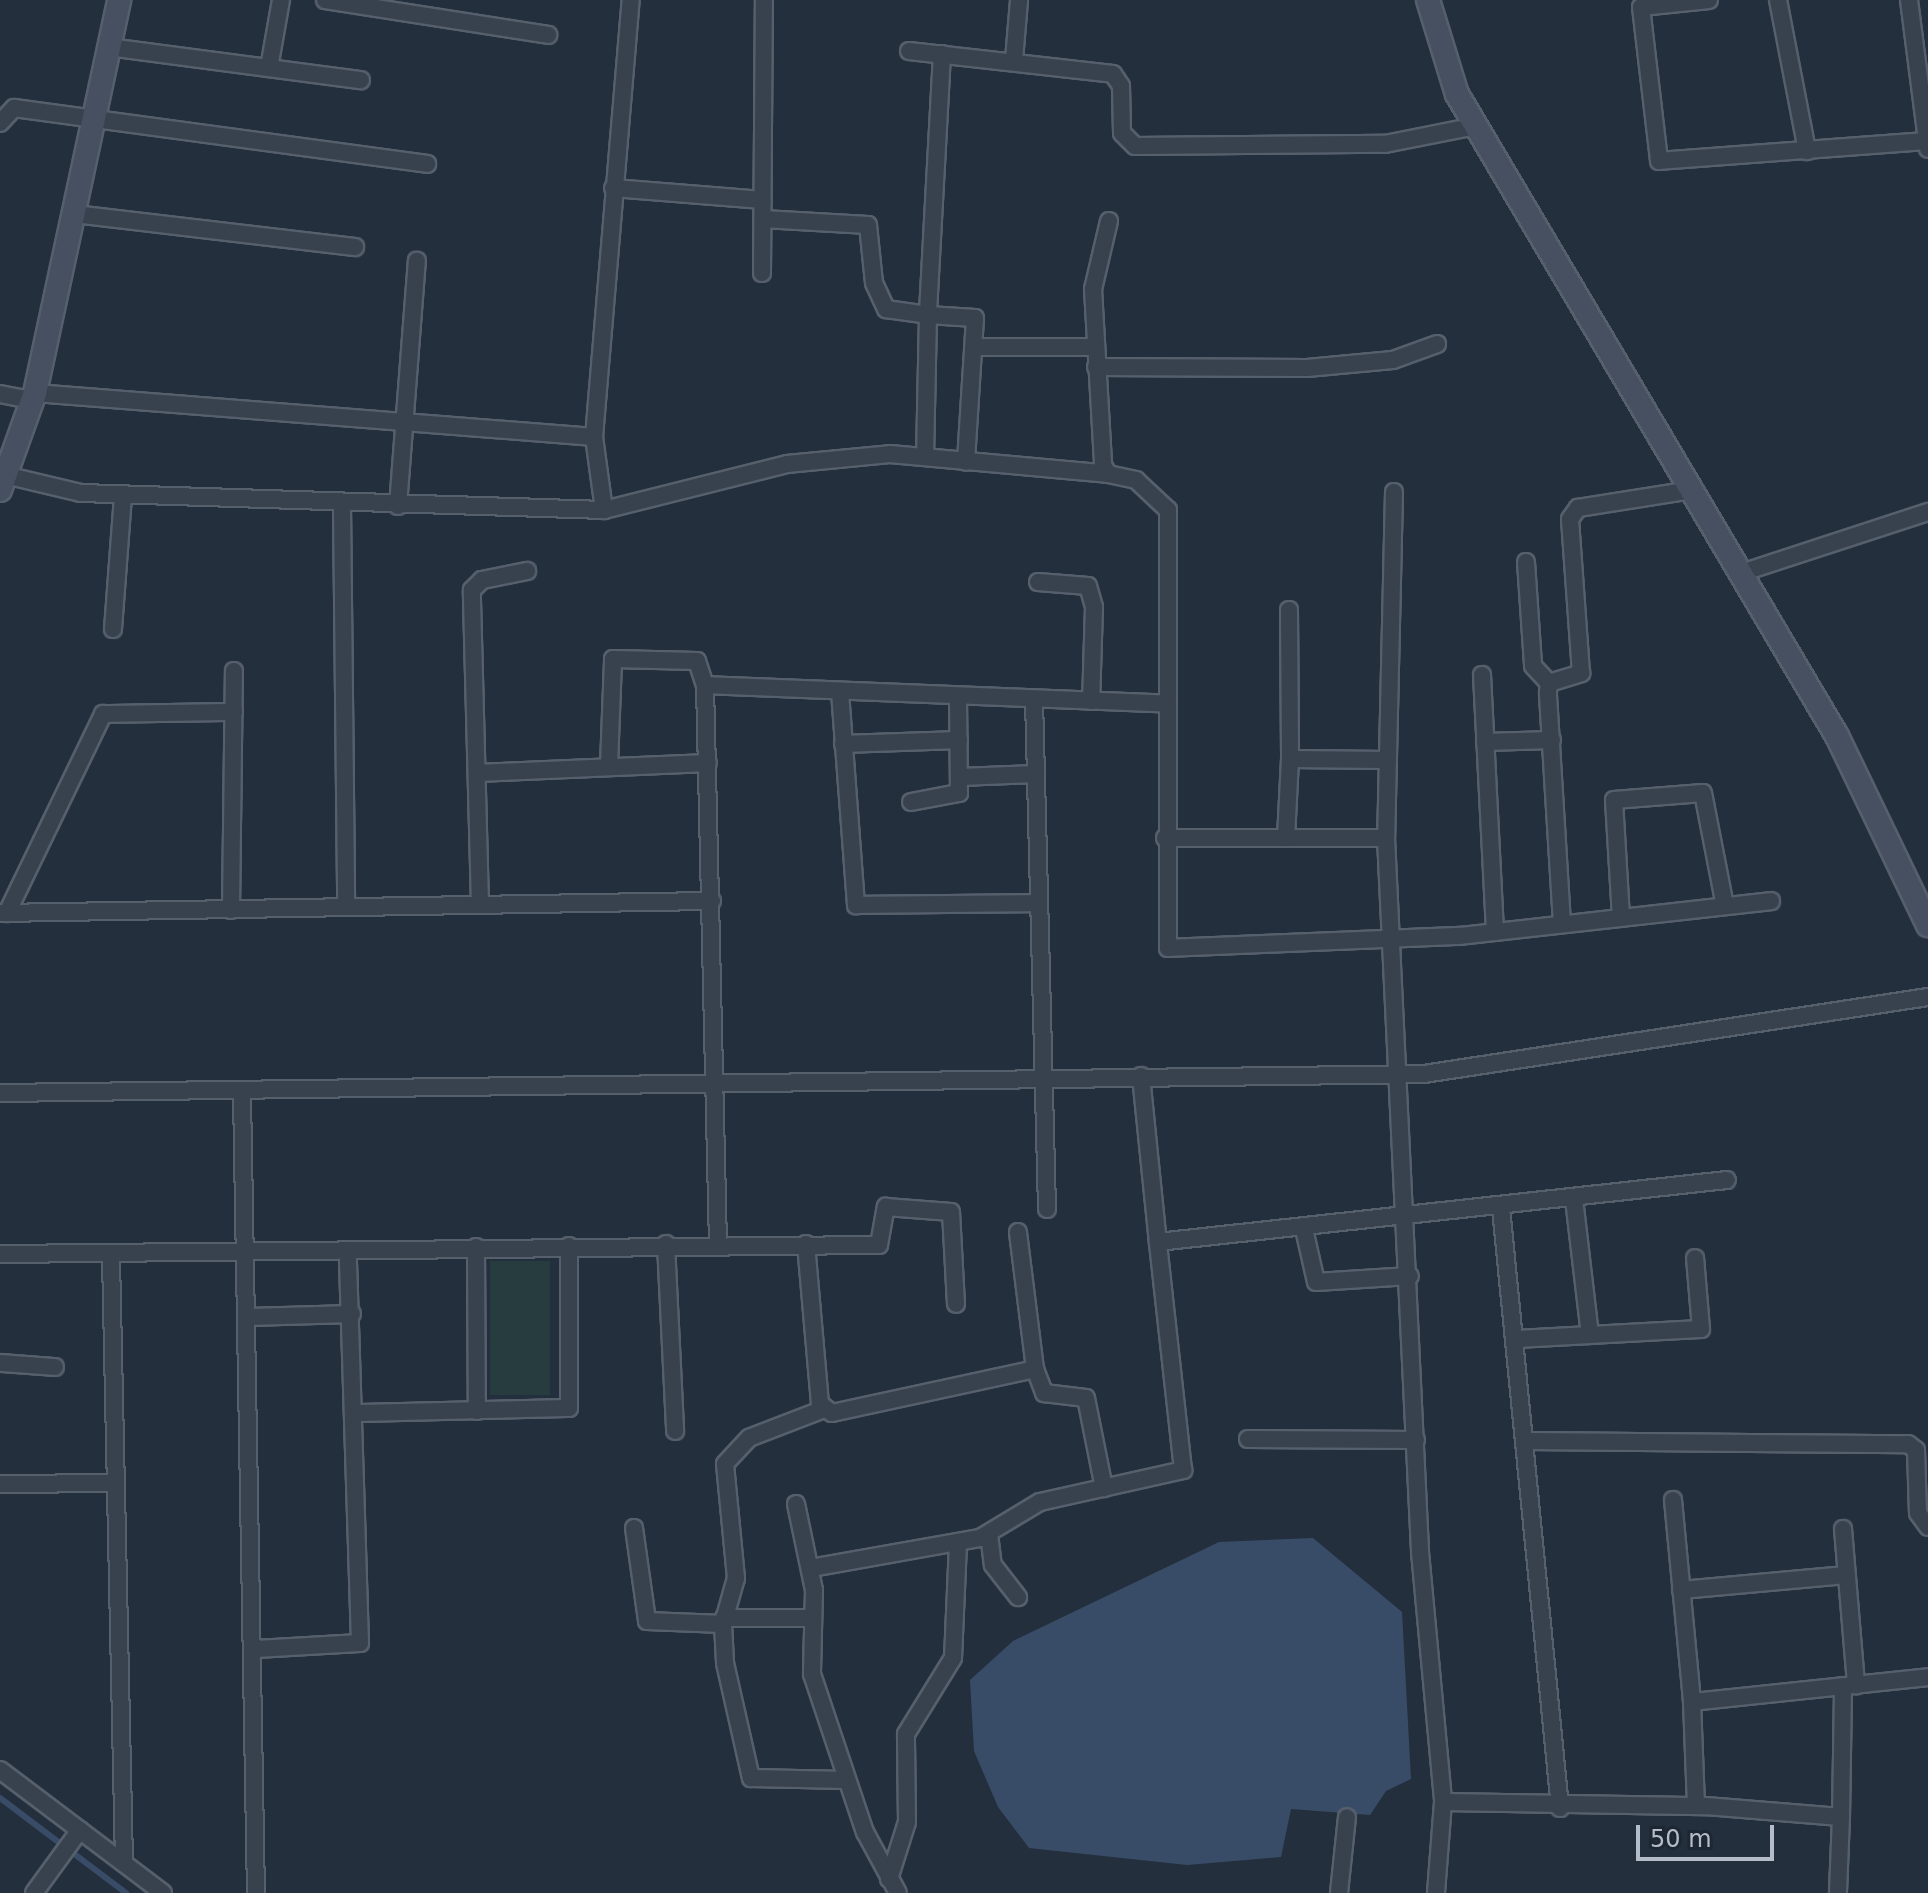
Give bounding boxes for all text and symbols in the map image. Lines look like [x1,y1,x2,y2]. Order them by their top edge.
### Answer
scale bar [1640,1809,1778,1859]
text: 50 m [1650,1825,1712,1853]

